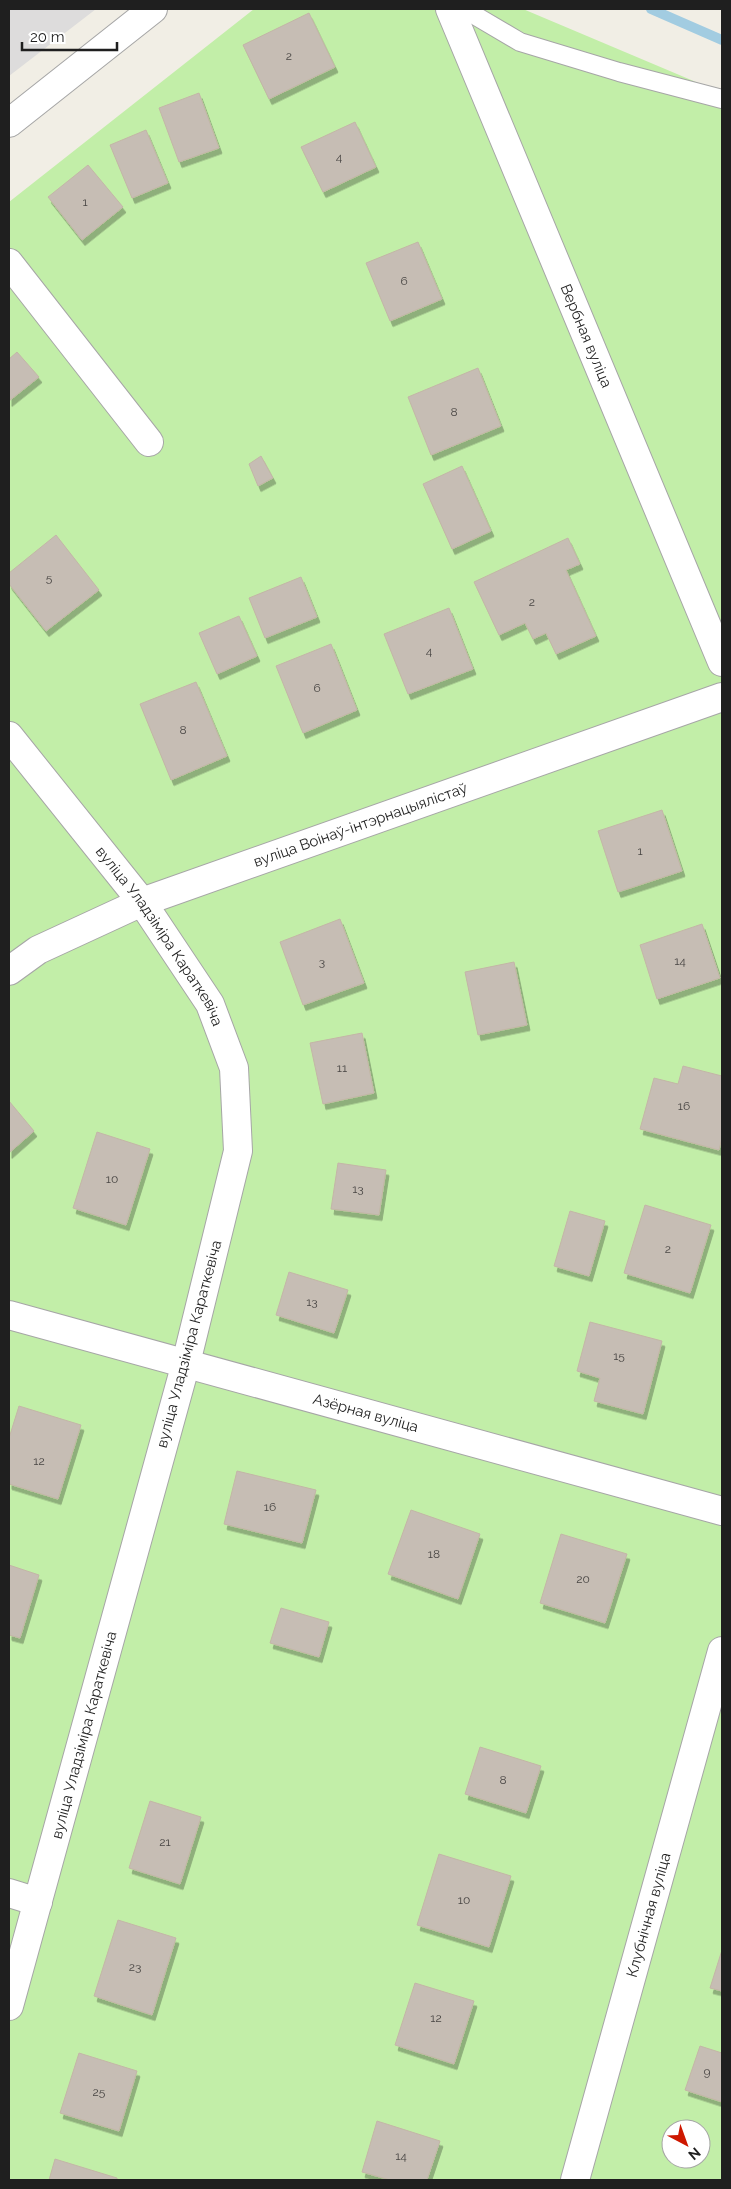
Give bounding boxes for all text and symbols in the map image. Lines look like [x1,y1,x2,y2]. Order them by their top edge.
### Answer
scale bar [22,20,118,52]
text: 20 m [30,28,65,46]
house number: 2 [286,49,292,63]
house number: 4 [336,150,343,164]
house number: 1 [82,195,88,209]
house number: 6 [400,274,408,288]
street label: Вербная вуліца [557,281,616,390]
house number: 8 [450,405,458,419]
house number: 5 [46,571,53,585]
house number: 2 [529,595,535,609]
house number: 4 [426,644,433,658]
house number: 6 [313,681,321,695]
house number: 8 [179,723,187,737]
street label: вуліца Воінаў-інтэрнацыялістаў [251,779,470,871]
street label: вуліца Уладзіміра Караткевіча [92,843,226,1029]
house number: 1 [637,844,643,858]
house number: 14 [674,954,686,968]
house number: 3 [319,955,325,969]
house number: 11 [337,1061,347,1075]
house number: 16 [678,1099,690,1113]
house number: 10 [106,1172,118,1186]
house number: 13 [352,1182,364,1196]
street label: вуліца Уладзіміра Караткевіча [153,1238,225,1450]
house number: 2 [665,1242,671,1256]
house number: 13 [306,1295,318,1309]
house number: 15 [613,1349,625,1363]
street label: Азёрная вуліца [311,1390,420,1436]
house number: 12 [33,1454,45,1468]
house number: 16 [264,1500,276,1514]
house number: 18 [428,1547,440,1561]
house number: 20 [576,1572,590,1586]
street label: вуліца Уладзіміра Караткевіча [48,1629,120,1841]
house number: 8 [499,1773,507,1787]
house number: 21 [159,1835,171,1849]
street label: Клубнічная вуліца [623,1851,675,1979]
house number: 10 [458,1893,470,1907]
house number: 23 [129,1960,141,1974]
house number: 12 [430,2011,442,2025]
house number: 9 [703,2065,711,2079]
house number: 25 [93,2085,106,2099]
north arrow [661,2119,711,2169]
text: N [685,2144,704,2163]
house number: 14 [395,2149,407,2163]

